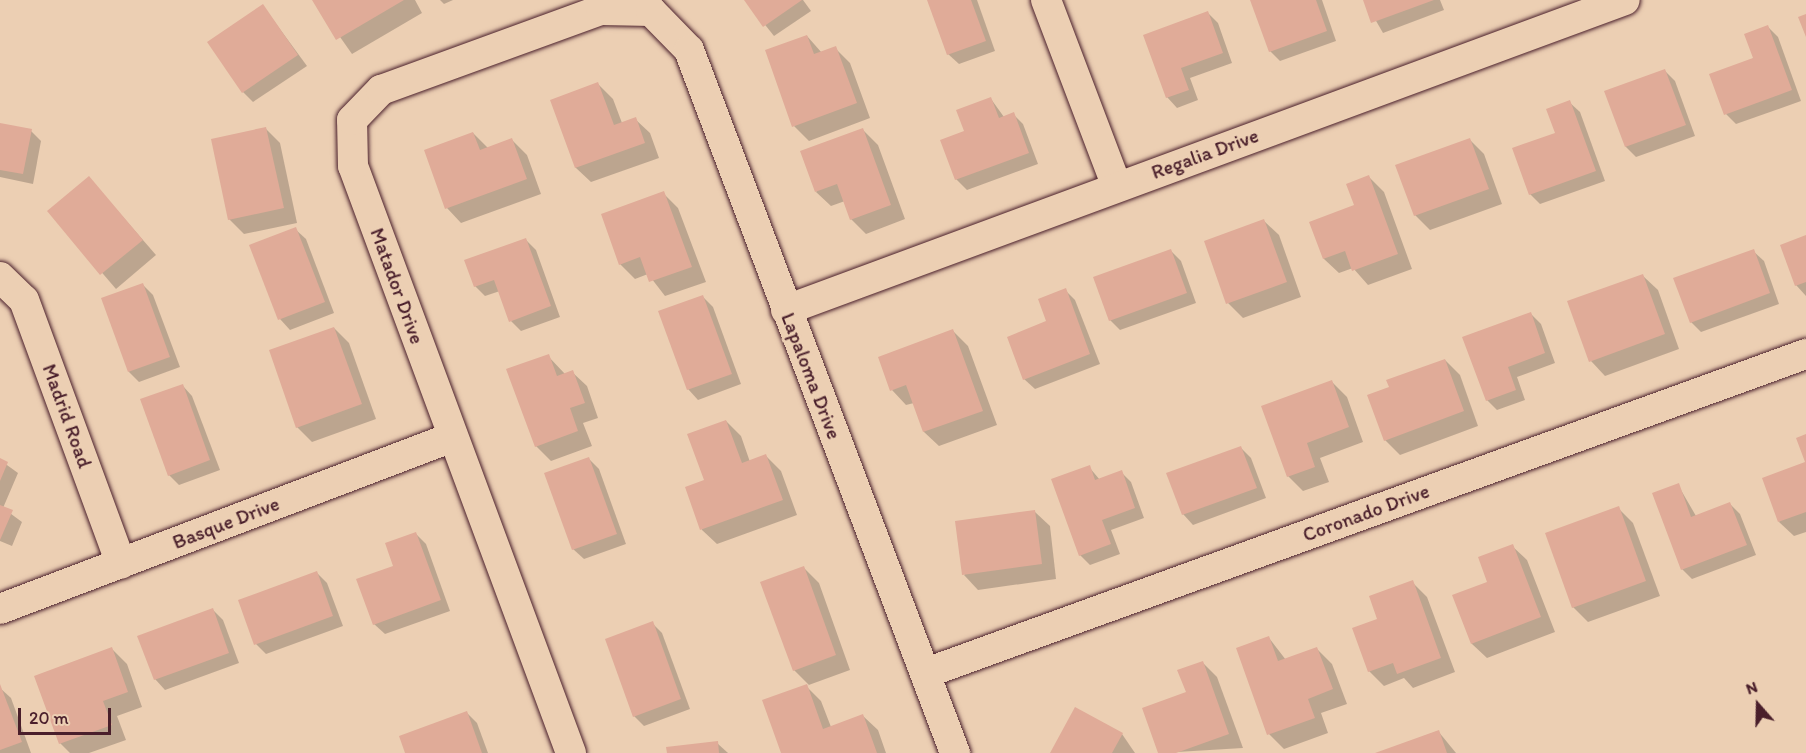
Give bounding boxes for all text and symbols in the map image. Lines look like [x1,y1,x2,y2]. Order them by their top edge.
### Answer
street label: Regalia Drive [1148,124,1262,184]
street label: Matador Drive [365,225,429,347]
street label: Lapaloma Drive [776,309,846,443]
street label: Madrid Road [37,361,97,471]
street label: Coronado Drive [1299,479,1433,547]
street label: Basque Drive [169,492,283,554]
north arrow [1728,675,1788,735]
text: N [1743,677,1760,698]
scale bar [21,696,114,734]
text: 20 m [29,707,69,729]

